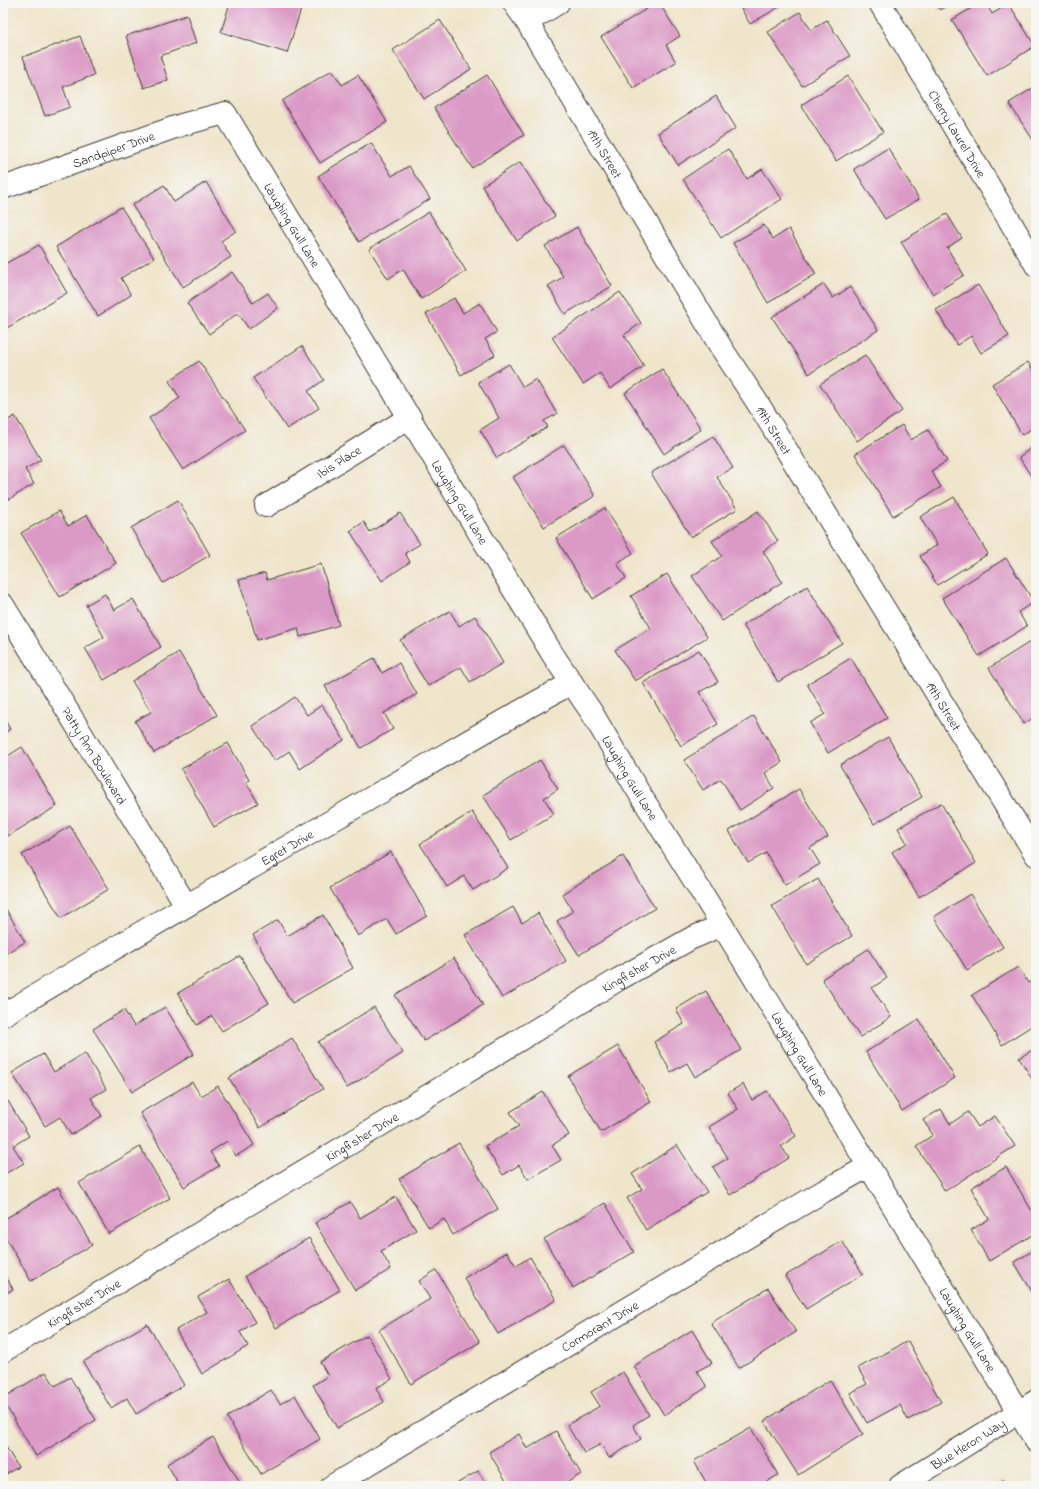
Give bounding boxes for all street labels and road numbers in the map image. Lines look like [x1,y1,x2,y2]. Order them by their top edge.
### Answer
street label: Cherry Laurel Drive [923,87,990,182]
street label: 19th Street [582,126,627,183]
street label: Sandpiper Drive [70,127,158,174]
street label: Laughing Gull Lane [258,180,324,272]
street label: 19th Street [750,402,796,459]
street label: Ibis Place [313,441,365,484]
street label: Laughing Gull Lane [426,457,492,549]
street label: 19th Street [920,678,966,735]
street label: Patty Ann Boulevard [56,704,131,809]
street label: Laughing Gull Lane [596,732,662,825]
street label: Egret Drive [258,825,318,871]
street label: Kingfisher Drive [599,941,680,998]
street label: Laughing Gull Lane [766,1008,832,1100]
street label: Kingfisher Drive [322,1108,403,1167]
street label: Kingfisher Drive [44,1275,125,1333]
street label: Laughing Gull Lane [934,1284,1000,1376]
street label: Cormorant Drive [558,1296,643,1357]
street label: Blue Heron Way [927,1414,1010,1476]

